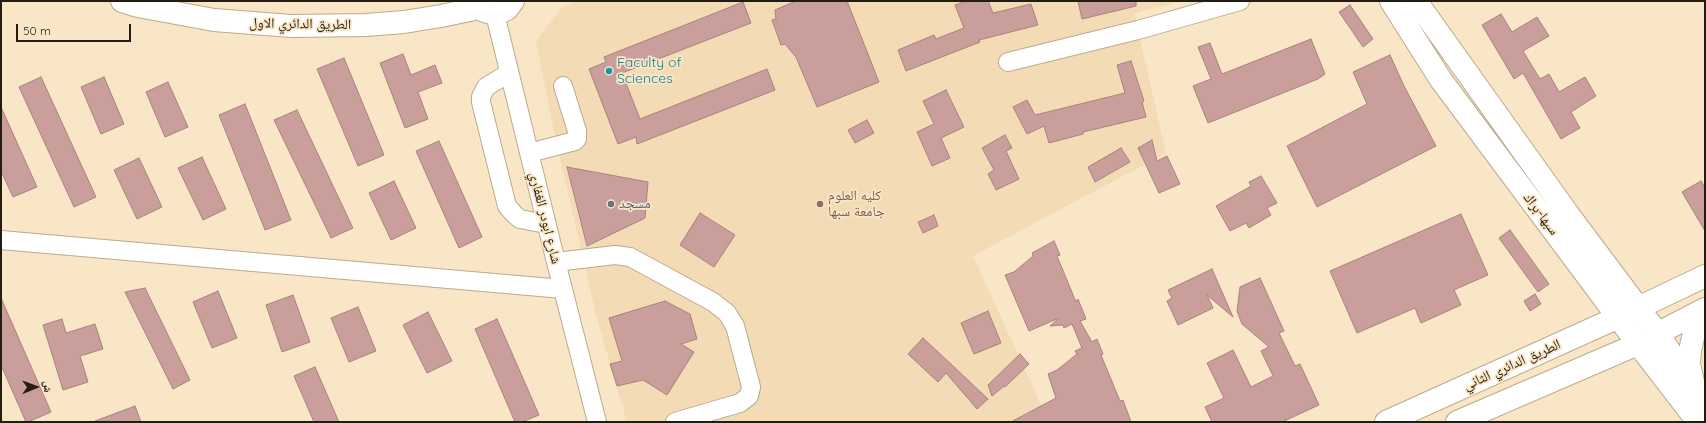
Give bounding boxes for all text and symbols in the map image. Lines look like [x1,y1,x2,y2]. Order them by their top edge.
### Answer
street label: الطريق الدائري الاول [249,15,351,33]
scale bar [18,16,133,42]
text: 50 m [23,23,51,38]
place label: Faculty of Sciences [617,55,682,88]
marker: Faculty of Sciences [604,66,614,76]
street label: شارع ابودر الغفاري [525,170,565,266]
place label: كليه العلوم جامعة سبها [828,188,885,220]
street label: سبها-براك [1520,190,1562,238]
place label: مسجد [619,196,651,212]
marker: مسجد [606,199,616,209]
marker: كليه العلوم جامعة سبها [815,199,825,209]
street label: الطريق الدائري الثاني [1461,336,1563,394]
north arrow [16,367,56,407]
text: ش [41,381,55,393]

